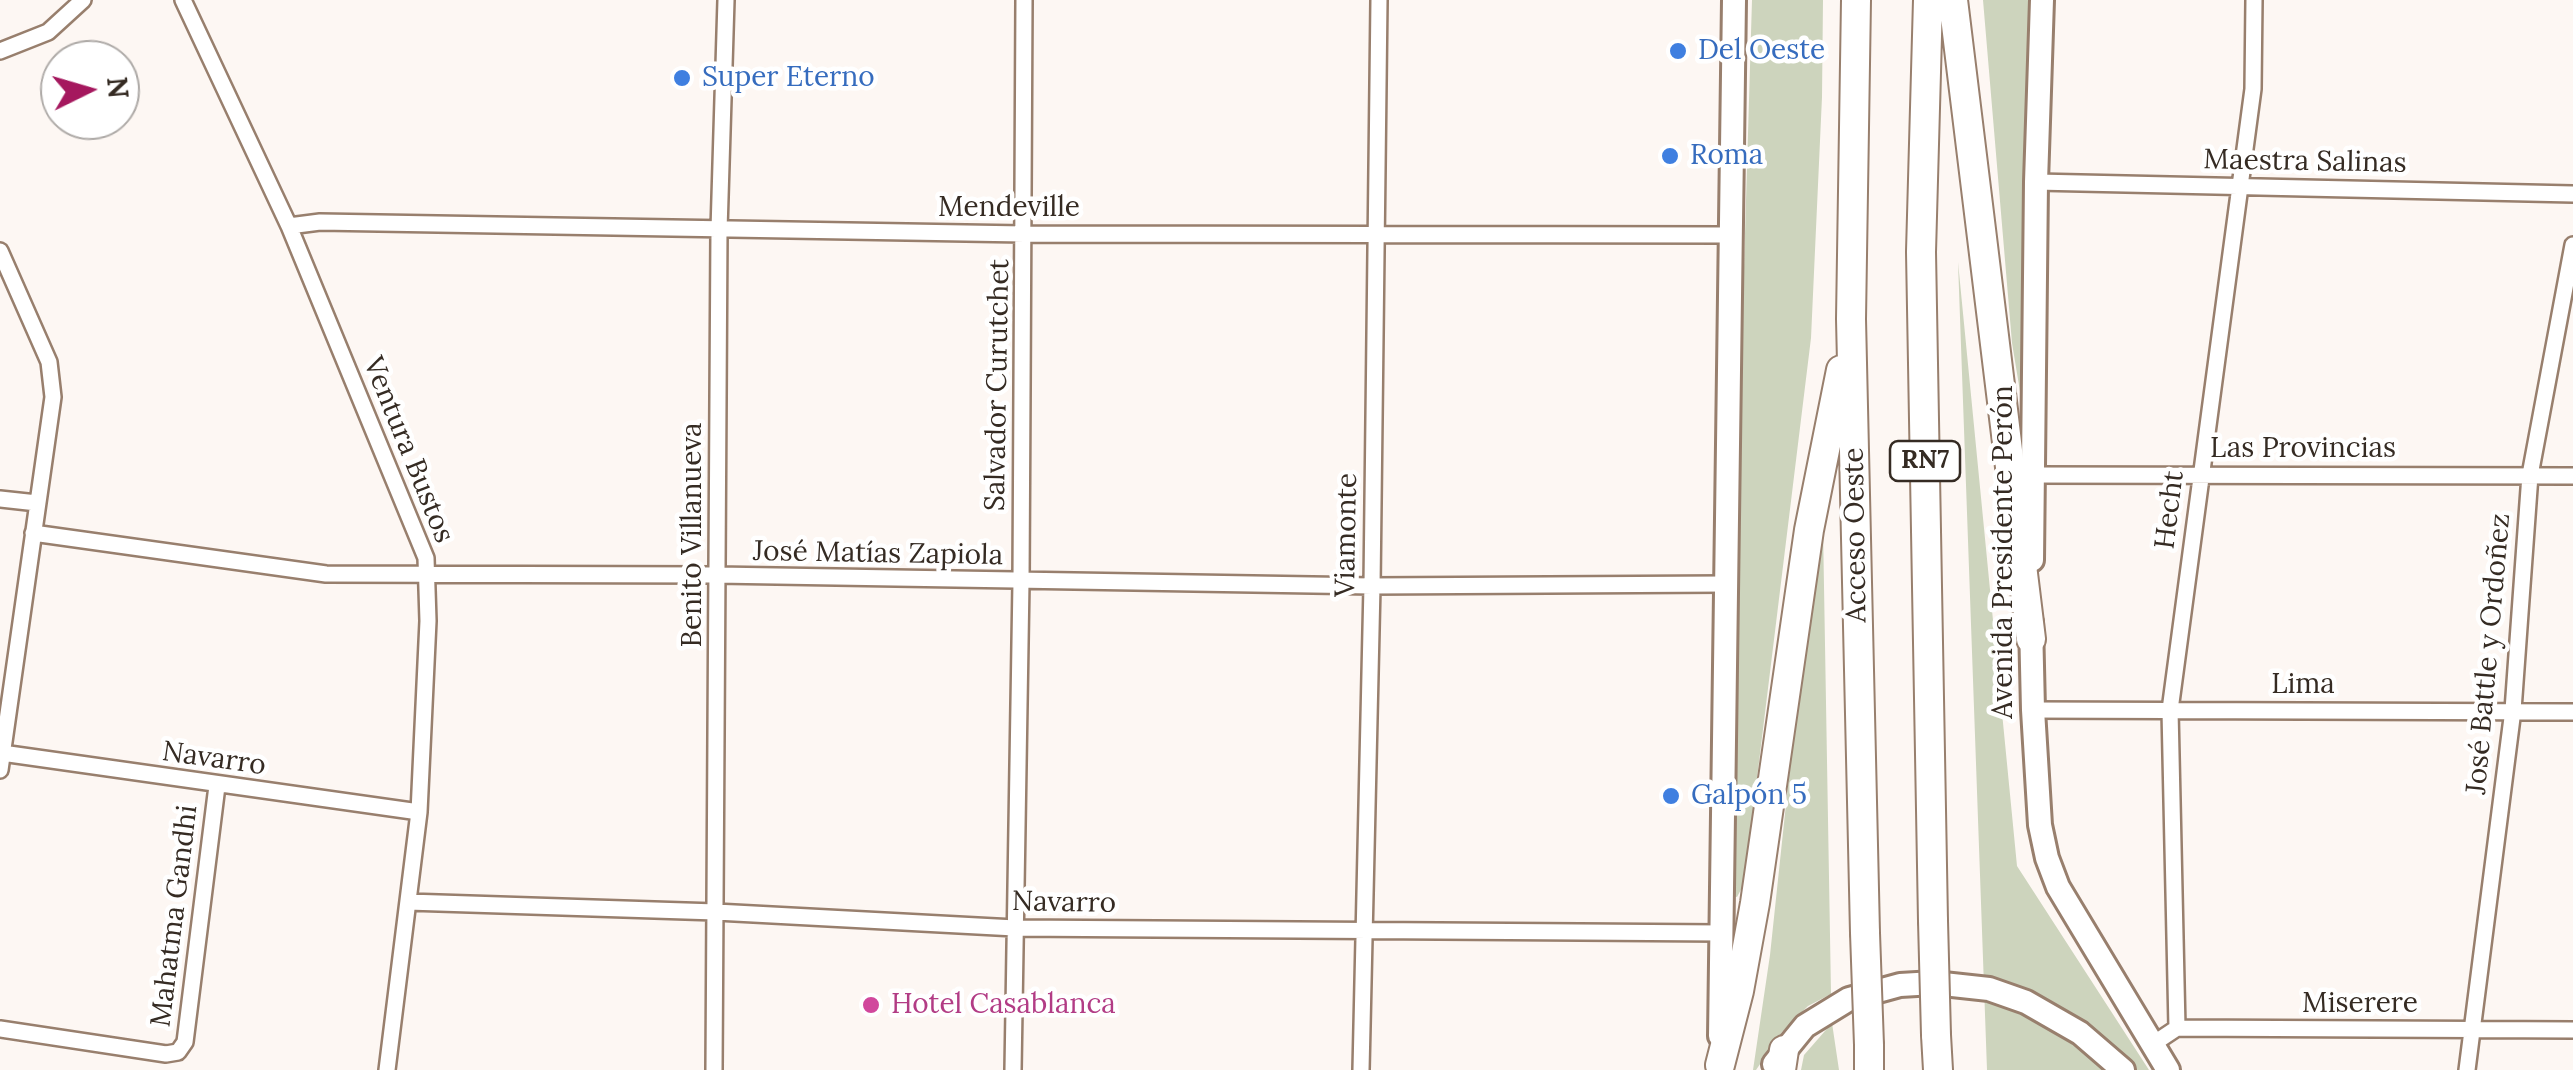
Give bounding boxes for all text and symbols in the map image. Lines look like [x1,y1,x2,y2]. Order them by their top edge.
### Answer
place label: Del Oeste [1698,34,1825,68]
north arrow [40,40,140,140]
marker: Del Oeste [1667,40,1689,62]
place label: Super Eterno [702,61,875,95]
marker: Super Eterno [671,67,693,89]
text: N [99,75,137,100]
place label: Roma [1690,139,1763,173]
street label: Maestra Salinas [2203,143,2407,181]
marker: Roma [1659,145,1681,167]
street label: Mendeville [938,191,1080,225]
street label: Salvador Curutchet [979,259,1017,511]
street label: Ventura Bustos [355,352,461,548]
street label: Avenida Presidente Perón [1987,385,2021,719]
street label: Benito Villanueva [676,423,710,647]
street label: Las Provincias [2210,432,2396,466]
road number: RN7 [1890,441,1960,481]
street label: Acceso Oeste [1838,447,1874,623]
street label: Hecht [2149,469,2191,551]
street label: Viamonte [1329,473,1365,597]
street label: José Battle y Ordoñez [2460,512,2518,796]
street label: José Matías Zapiola [753,535,1003,573]
street label: Lima [2271,668,2335,702]
street label: Navarro [160,735,268,783]
place label: Galpón 5 [1691,779,1807,813]
marker: Galpón 5 [1660,785,1682,807]
street label: Mahatma Gandhi [145,803,205,1029]
street label: Navarro [1012,885,1116,921]
street label: Miserere [2302,987,2418,1021]
place label: Hotel Casablanca [891,988,1116,1022]
marker: Hotel Casablanca [860,994,882,1016]

